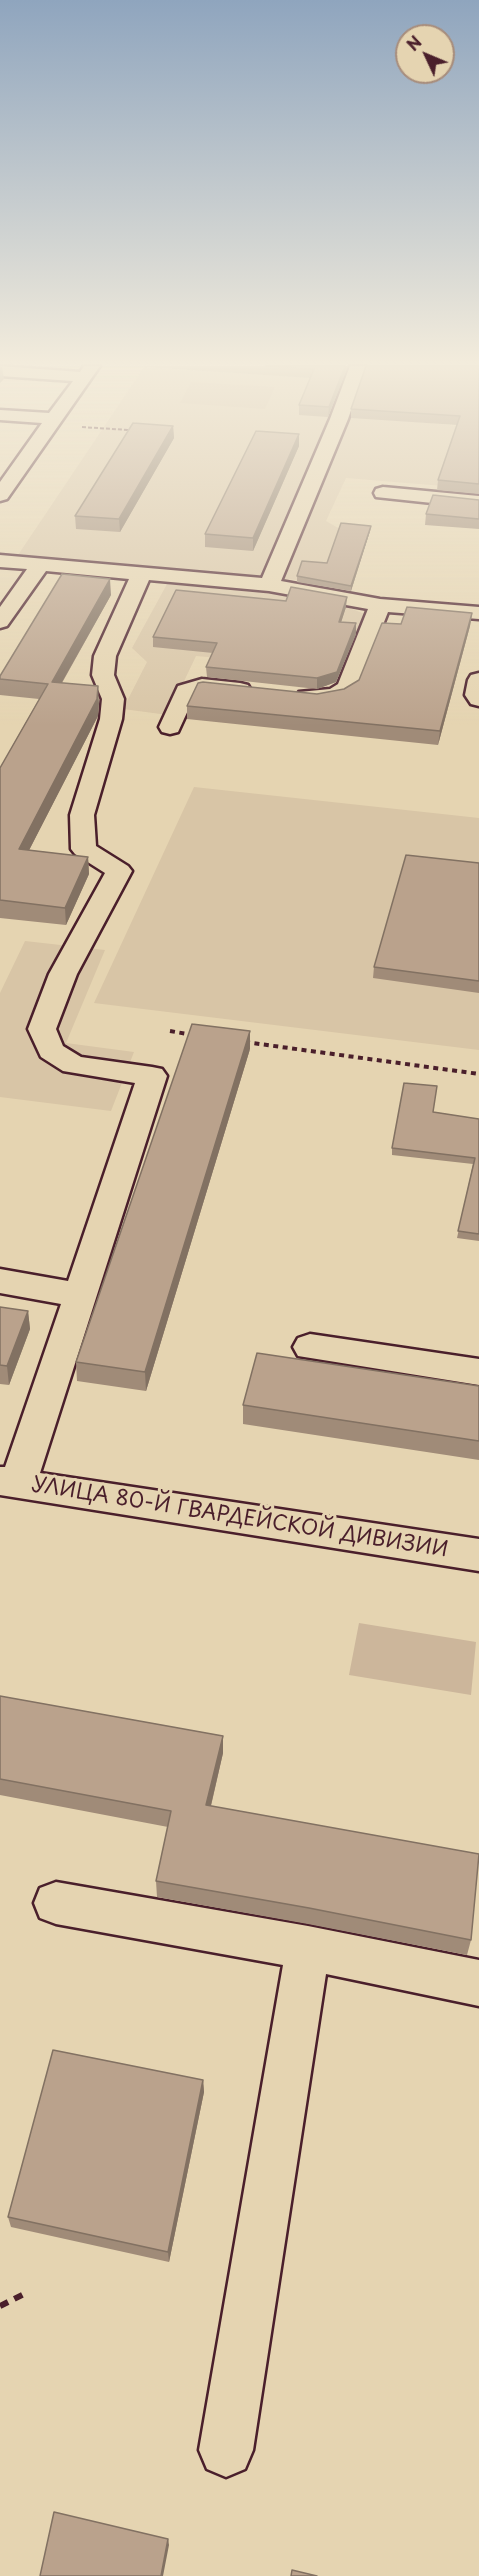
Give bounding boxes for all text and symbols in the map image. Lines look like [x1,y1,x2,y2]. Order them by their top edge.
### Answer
north arrow [395,24,455,84]
text: N [400,30,427,56]
street label: УЛИЦА 80-Й ГВАРДЕЙСКОЙ ДИВИЗИИ [30,1473,450,1563]

